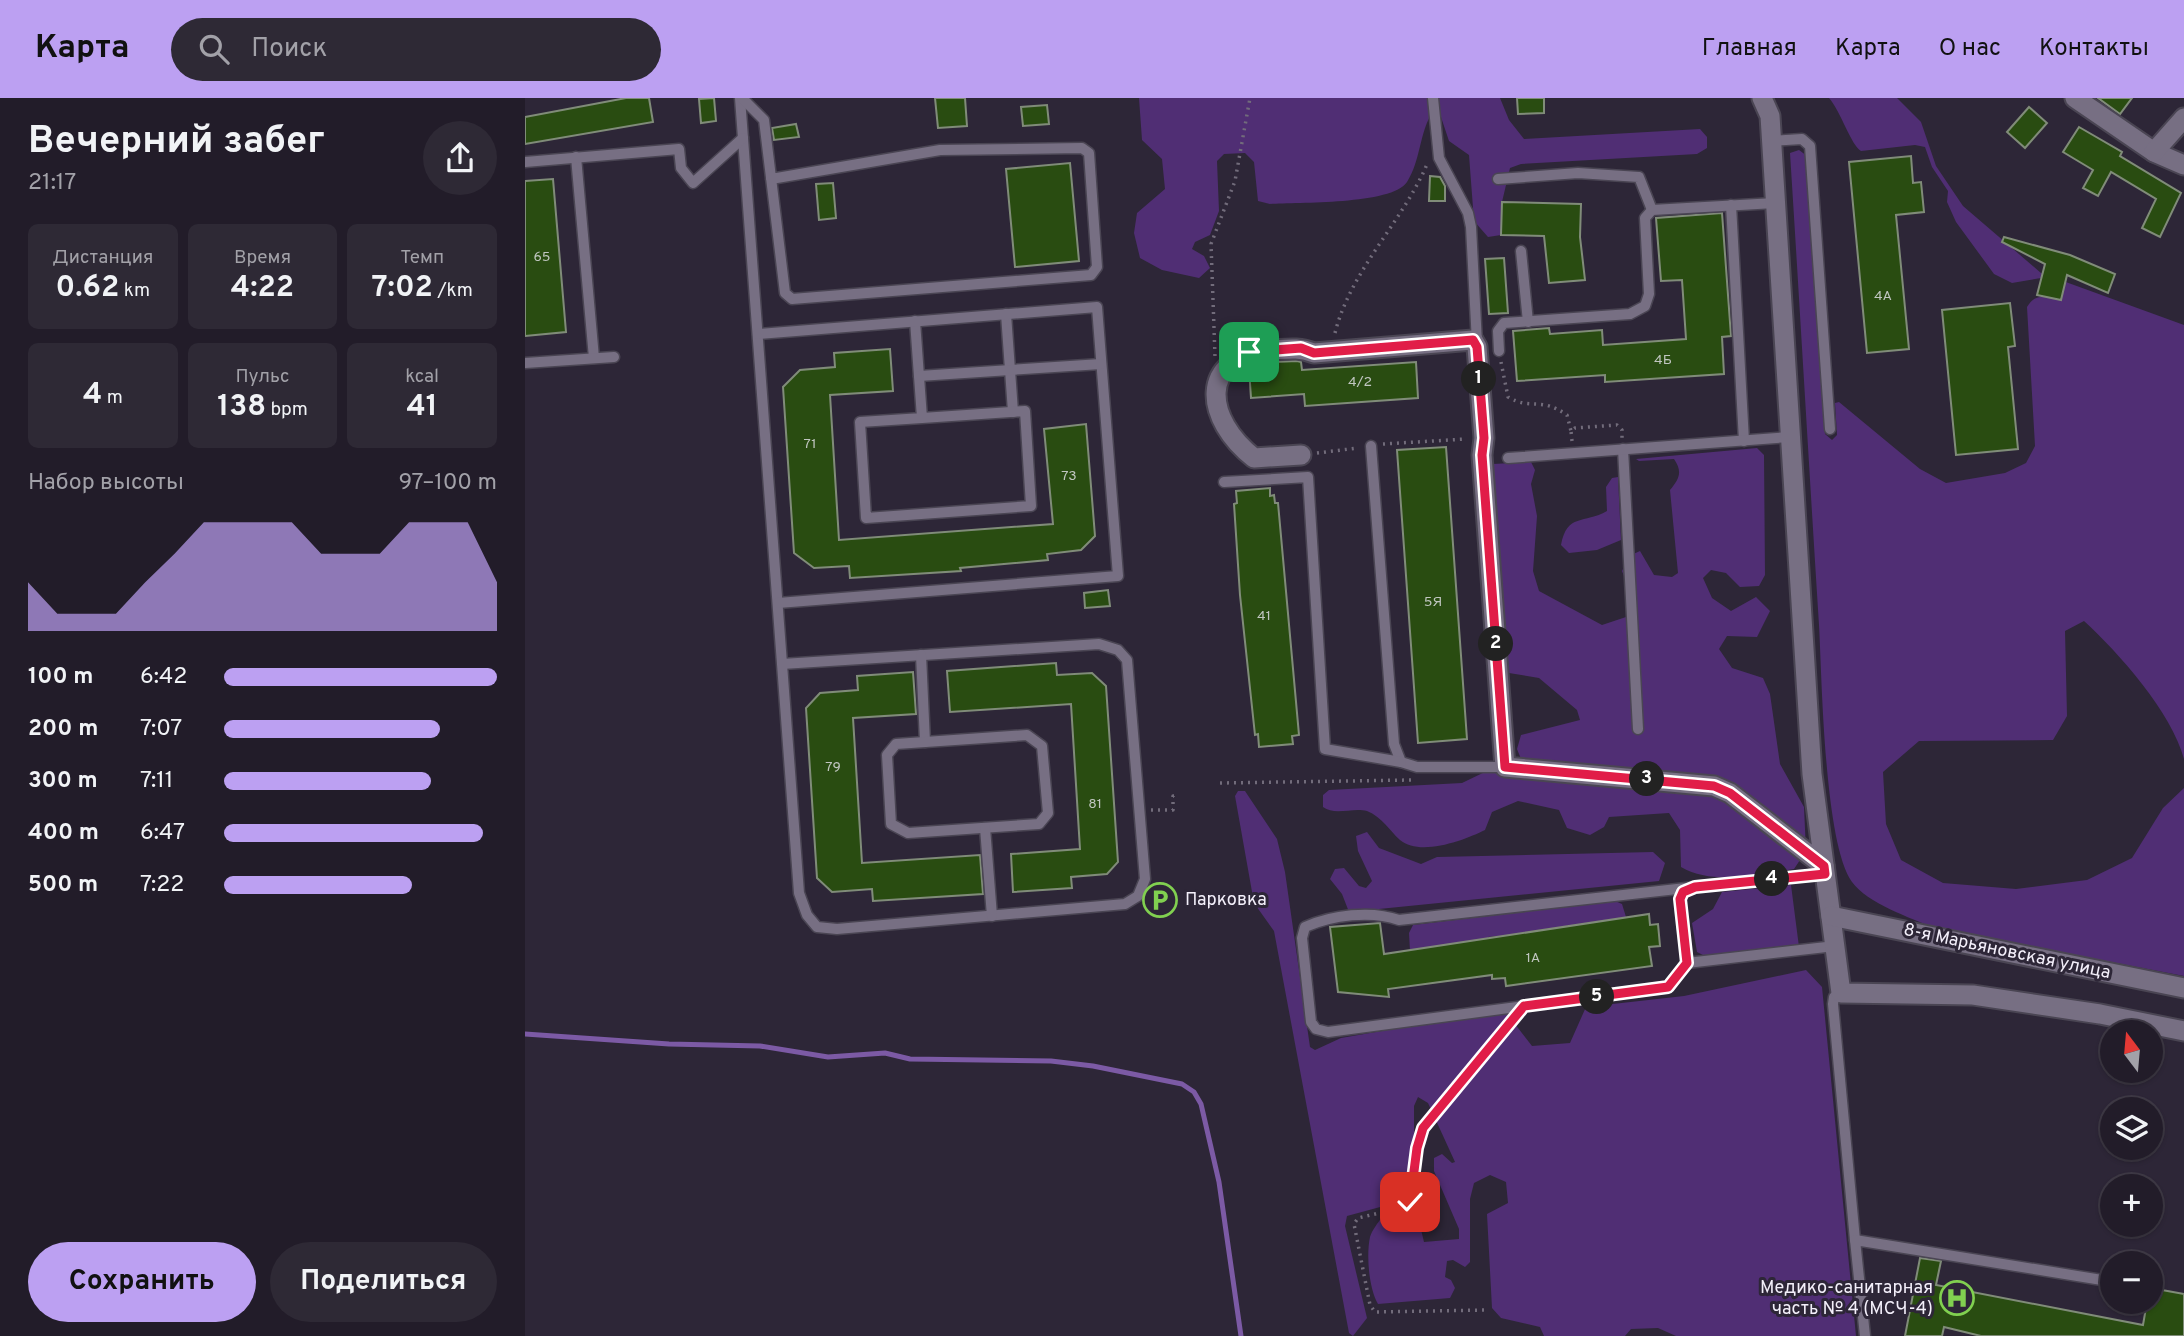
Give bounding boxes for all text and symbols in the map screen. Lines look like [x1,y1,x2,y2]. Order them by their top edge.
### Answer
search box [171,18,661,81]
text: Карта [35,28,129,70]
icon: search [195,30,233,68]
text: Поиск [251,33,327,66]
text: Главная [1702,34,1797,64]
text: Карта [1835,34,1901,64]
text: О нас [1939,34,2001,64]
text: Контакты [2039,34,2149,64]
text: Вечерний забег [28,118,325,167]
button: share [423,121,497,195]
text: 21:17 [28,169,76,198]
text: Дистанция [52,246,153,270]
text: Время [234,246,291,270]
text: Темп [400,246,444,270]
house number: 65 [533,249,551,266]
text: 0.62 [56,270,119,307]
text: 4:22 [231,270,294,307]
text: 7:02 [371,270,433,307]
text: km [119,279,150,303]
text: /km [433,279,473,303]
house number: 4А [1874,288,1892,305]
pin [1219,322,1279,382]
icon: arrive [1230,333,1268,371]
house number: 4Б [1654,352,1672,369]
pin: 1 [1461,362,1497,396]
text: Пульс [235,365,290,389]
text: kcal [405,365,439,389]
text: 1 [1475,366,1482,390]
house number: 4/2 [1348,374,1372,391]
text: 4 [83,377,102,414]
text: m [102,386,123,410]
text: 138 [217,389,266,426]
text: 41 [407,389,438,426]
text: bpm [266,398,308,422]
house number: 71 [804,436,816,453]
house number: 73 [1061,468,1077,485]
text: Набор высоты [28,469,184,498]
text: 97–100 m [399,469,497,498]
house number: 5Я [1424,594,1442,611]
house number: 41 [1257,608,1271,625]
pin: 2 [1479,626,1513,662]
text: 2 [1490,631,1501,655]
text: 100 m [28,663,93,692]
text: 6:42 [140,663,187,692]
text: 200 m [28,715,98,744]
text: 7:07 [140,715,182,744]
house number: 79 [825,759,841,776]
pin: 3 [1629,762,1665,796]
text: 3 [1641,766,1652,790]
text: 300 m [28,767,98,796]
text: 7:11 [140,767,173,796]
house number: 81 [1088,796,1102,813]
text: 400 m [28,819,99,848]
text: 6:47 [140,819,185,848]
pin: 4 [1755,862,1789,896]
text: 4 [1765,866,1778,890]
text: 500 m [28,871,98,900]
text: 7:22 [140,871,184,900]
parking icon: Парковка [1141,881,1179,919]
place label: Парковка [1185,889,1267,912]
street label: 8-я Марьяновская улица [1901,919,2113,985]
house number: 1А [1526,950,1540,967]
pin: 5 [1579,979,1615,1014]
text: 5 [1591,984,1602,1008]
north arrow [2100,1020,2163,1083]
map controls [2100,1020,2163,1314]
button: layers [2100,1097,2163,1160]
pin [1380,1172,1440,1232]
button: + [2100,1174,2163,1237]
icon: check [1391,1183,1429,1221]
button: Сохранить [28,1242,256,1322]
button: Поделиться [270,1242,497,1322]
button: − [2100,1251,2163,1314]
place label: Медико-санитарная часть № 4 (МСЧ-4) [1760,1277,1933,1321]
hospital icon: Медико-санитарная часть № 4 (МСЧ-4) [1938,1279,1976,1317]

